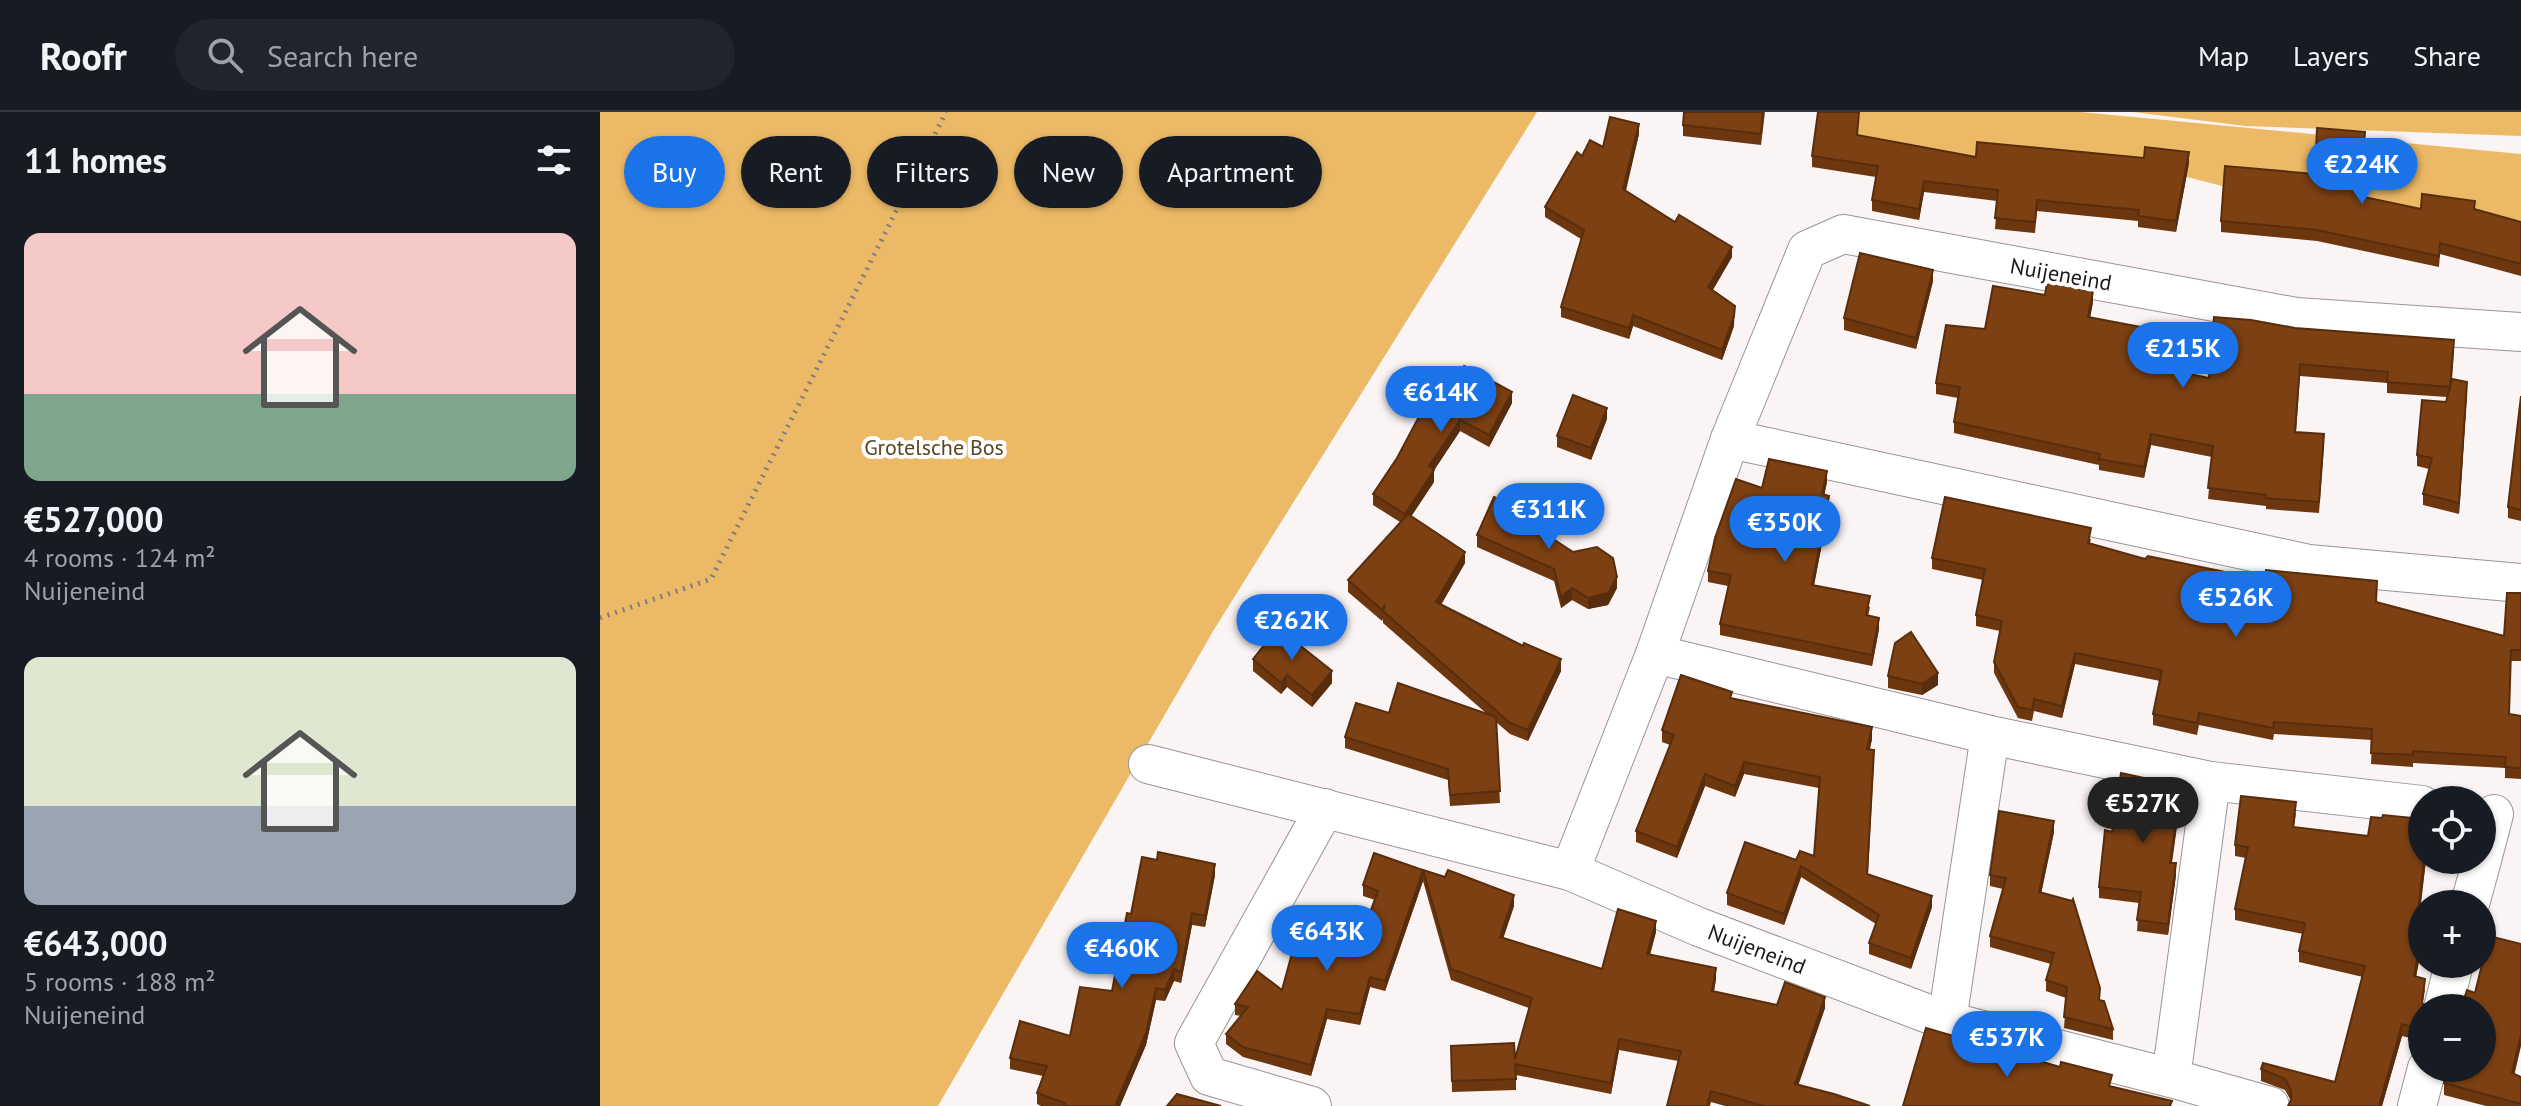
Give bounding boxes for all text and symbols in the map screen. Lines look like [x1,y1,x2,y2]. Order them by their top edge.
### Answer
search box [175,19,735,91]
text: Roofr [40,31,127,80]
icon: search [203,33,247,77]
text: Search here [267,36,418,75]
text: Map [2198,37,2249,74]
text: Layers [2293,37,2369,74]
text: Share [2413,37,2481,74]
chip: Buy [624,136,725,208]
chip: Rent [741,136,851,208]
chip: Filters [867,136,998,208]
chip: New [1014,136,1123,208]
chip: Apartment [1139,136,1322,208]
text: 11 homes [24,138,167,182]
icon: filters [532,138,576,182]
pin: €224K [2306,138,2418,206]
text: €224K [2324,147,2400,180]
street label: Nuijeneind [2008,251,2114,297]
icon: home [228,285,372,429]
pin: €215K [2127,322,2239,390]
text: €215K [2145,331,2221,364]
pin: €614K [1385,366,1497,434]
text: €614K [1403,375,1479,408]
park label: Grotelsche Bos [864,433,1004,461]
pin: €311K [1493,483,1605,551]
text: €311K [1511,492,1587,525]
pin: €350K [1729,496,1841,564]
text: €527,000 [24,497,163,541]
text: €350K [1747,505,1823,538]
text: 4 rooms · 124 m² [24,541,216,574]
pin: €526K [2180,571,2292,639]
text: Nuijeneind [24,574,145,607]
text: €526K [2198,580,2274,613]
pin: €262K [1236,594,1348,662]
text: €262K [1254,603,1330,636]
icon: home [228,709,372,853]
pin: €527K [2087,777,2199,845]
text: €527K [2105,786,2181,819]
map controls [2408,786,2496,1082]
button: locate [2408,786,2496,874]
button: + [2408,890,2496,978]
pin: €643K [1271,905,1383,973]
text: €643K [1289,914,1365,947]
street label: Nuijeneind [1704,918,1810,980]
text: €643,000 [24,921,168,965]
pin: €460K [1066,922,1178,990]
text: €460K [1084,931,1160,964]
text: 5 rooms · 188 m² [24,965,216,998]
button: − [2408,994,2496,1082]
text: Nuijeneind [24,998,145,1031]
pin: €537K [1951,1011,2063,1079]
text: €537K [1969,1020,2045,1053]

